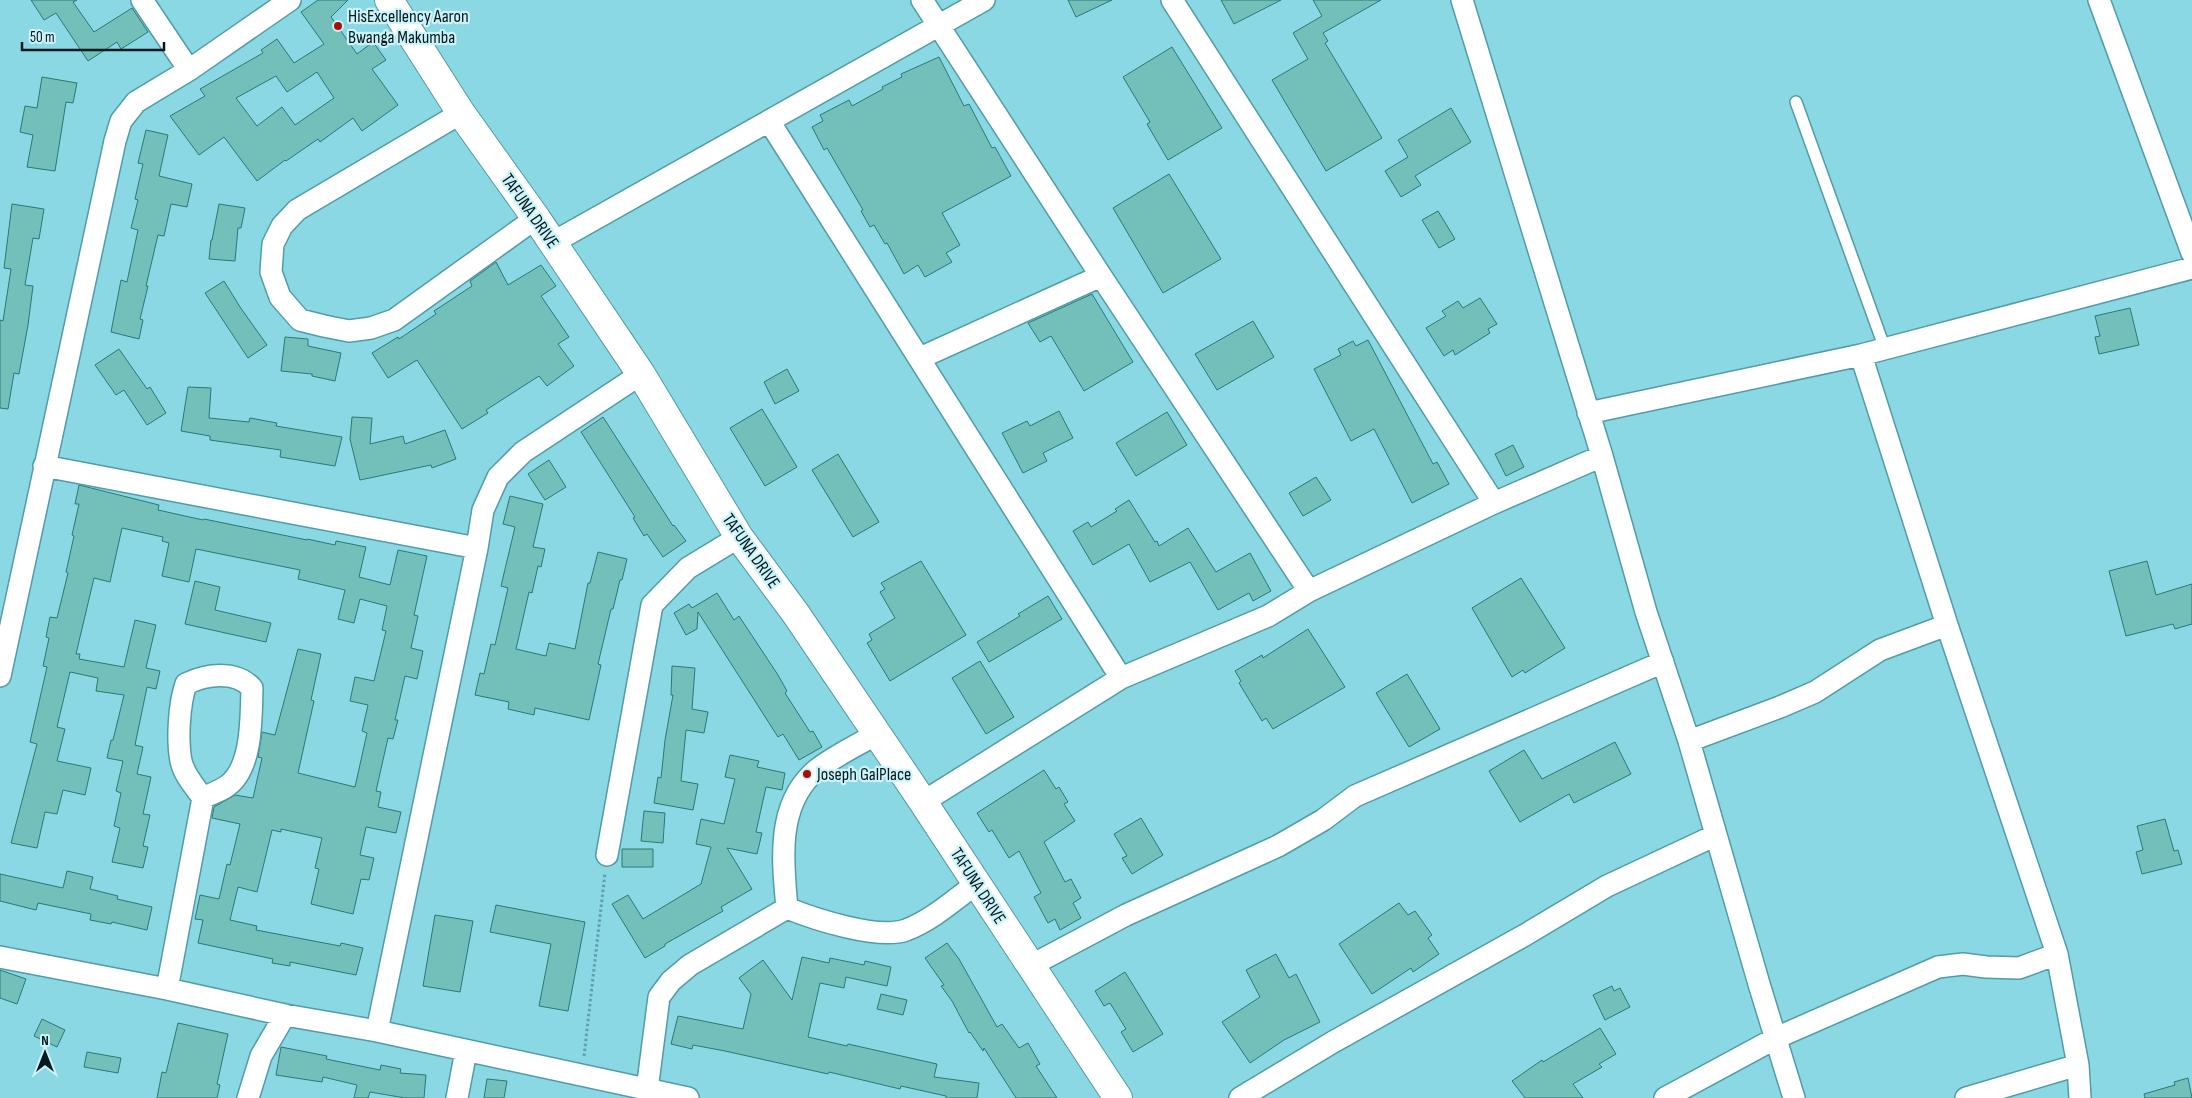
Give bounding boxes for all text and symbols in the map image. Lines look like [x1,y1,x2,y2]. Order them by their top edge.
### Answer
place label: HisExcellency Aaron Bwanga Makumba [348,6,469,48]
scale bar [22,20,165,52]
marker: HisExcellency Aaron Bwanga Makumba [332,20,344,32]
text: 50 m [30,28,55,47]
street label: TAFUNA DRIVE [497,170,563,252]
street label: TAFUNA DRIVE [718,510,784,592]
place label: Joseph GalPlace [816,764,911,785]
marker: Joseph GalPlace [801,768,813,780]
street label: TAFUNA DRIVE [946,844,1010,928]
north arrow [20,1028,70,1078]
text: N [41,1032,49,1049]

